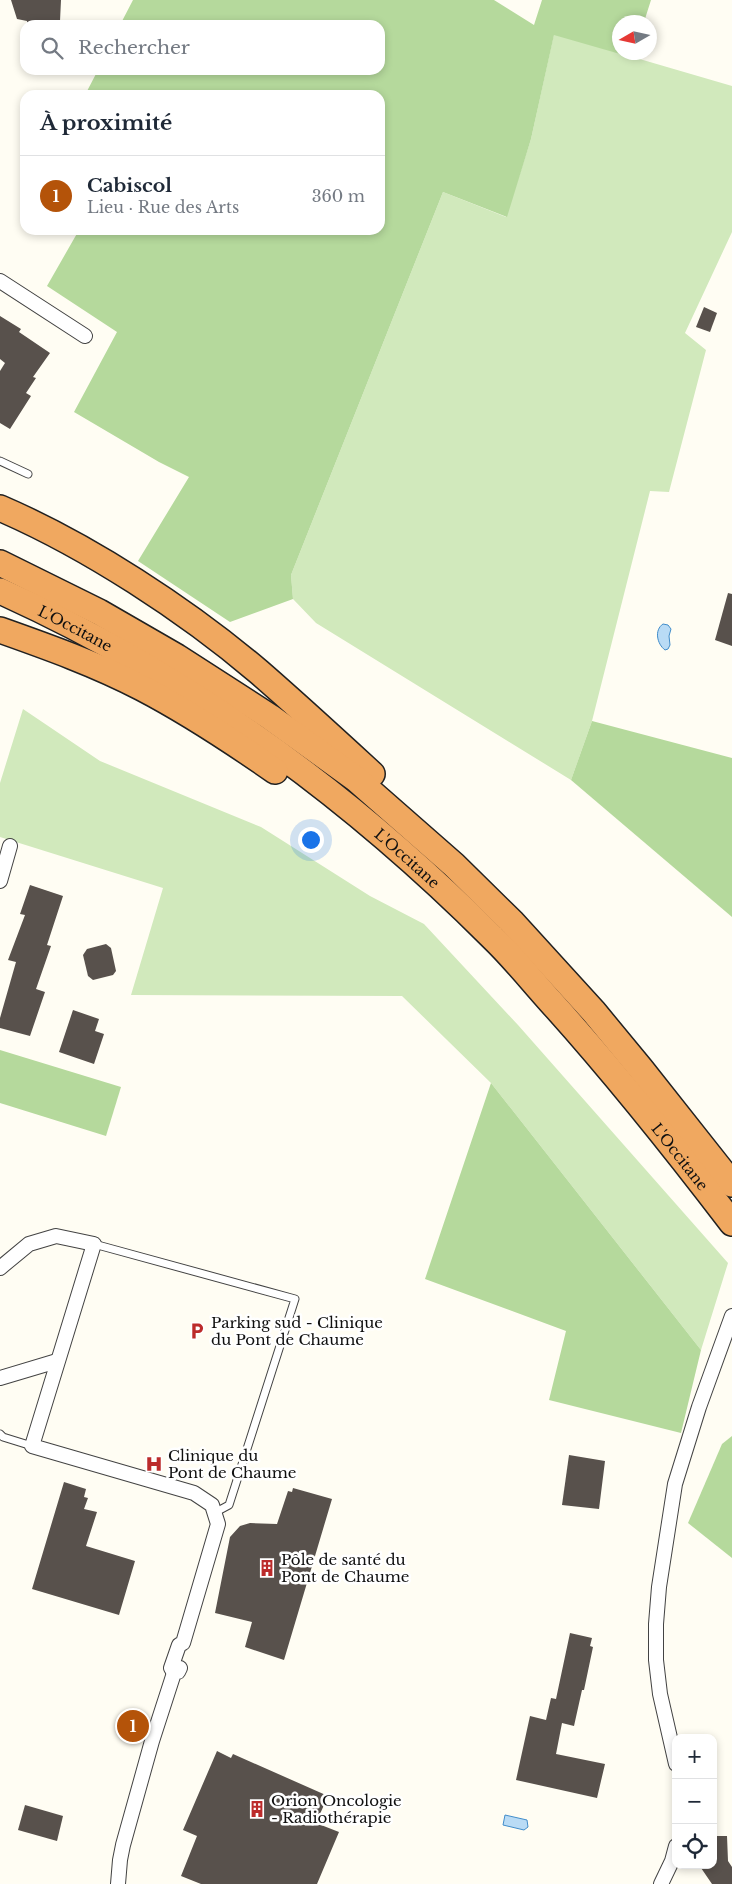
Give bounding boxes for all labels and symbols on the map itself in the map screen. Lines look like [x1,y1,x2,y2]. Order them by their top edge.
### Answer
north arrow [612,15,657,60]
street label: L'Occitane [35,601,116,655]
street label: L'Occitane [371,824,444,892]
your location [298,827,324,853]
street label: L'Occitane [648,1119,713,1194]
place label: Parking sud - Clinique du Pont de Chaume [211,1313,383,1349]
parking icon: Parking sud - Clinique du Pont de Chaume [187,1321,207,1341]
place label: Clinique du Pont de Chaume [168,1446,296,1482]
hospital icon: Clinique du Pont de Chaume [144,1454,164,1474]
place label: Pôle de santé du Pont de Chaume [281,1550,409,1586]
building icon: Pôle de santé du Pont de Chaume [257,1558,277,1578]
pin: 1 [117,1707,149,1745]
place label: Orion Oncologie - Radiothérapie [271,1791,402,1827]
building icon: Orion Oncologie - Radiothérapie [247,1799,267,1819]

